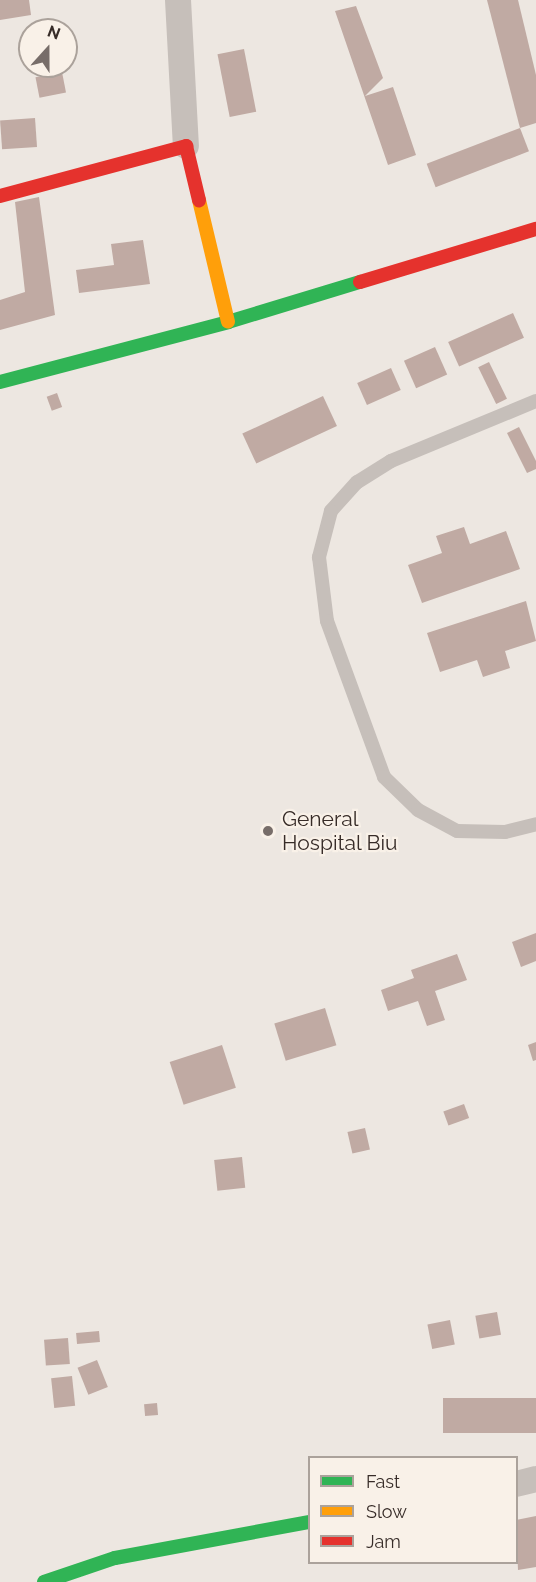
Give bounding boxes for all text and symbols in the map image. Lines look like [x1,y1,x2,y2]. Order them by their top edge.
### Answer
north arrow [18,18,78,78]
text: N [45,22,63,44]
place label: General Hospital Biu [282,806,398,856]
marker: General Hospital Biu [259,822,277,840]
legend [308,1456,518,1564]
text: Fast [366,1471,400,1492]
text: Slow [366,1501,407,1522]
text: Jam [366,1531,401,1552]

